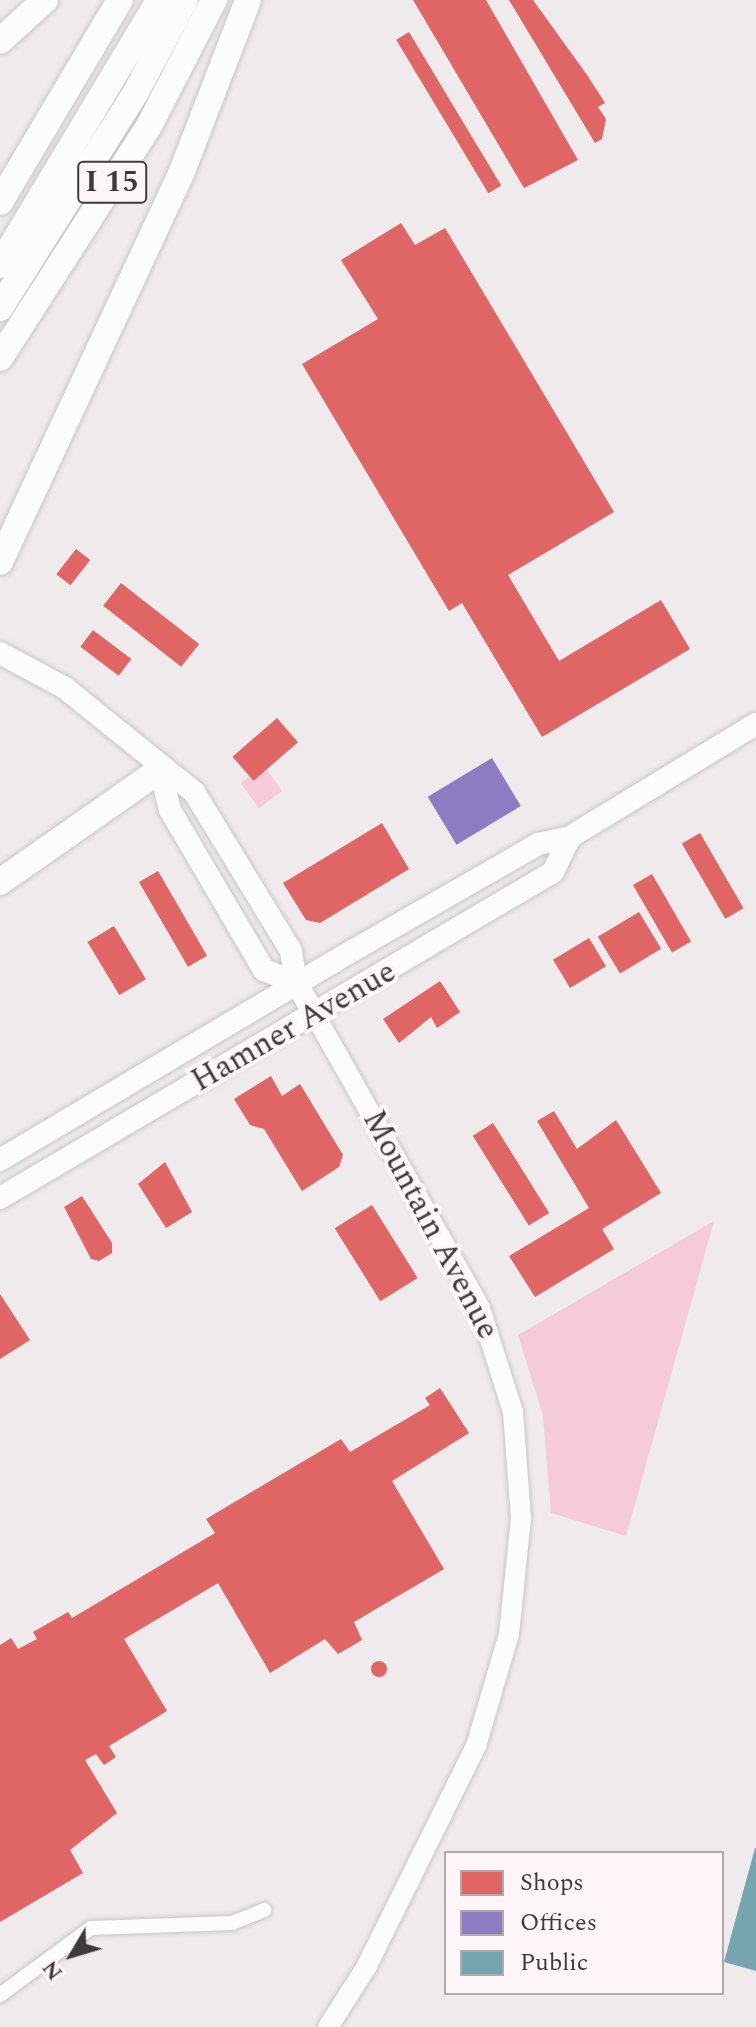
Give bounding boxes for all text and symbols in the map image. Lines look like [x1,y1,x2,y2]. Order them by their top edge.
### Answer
road number: I 15 [76,156,148,208]
street label: Hamner Avenue [185,953,403,1101]
street label: Mountain Avenue [353,1104,507,1346]
legend [444,1851,724,1995]
text: Shops [520,1865,584,1901]
text: Offices [520,1905,597,1941]
north arrow [32,1915,112,1995]
text: Public [520,1945,588,1981]
text: N [34,1953,71,1987]

